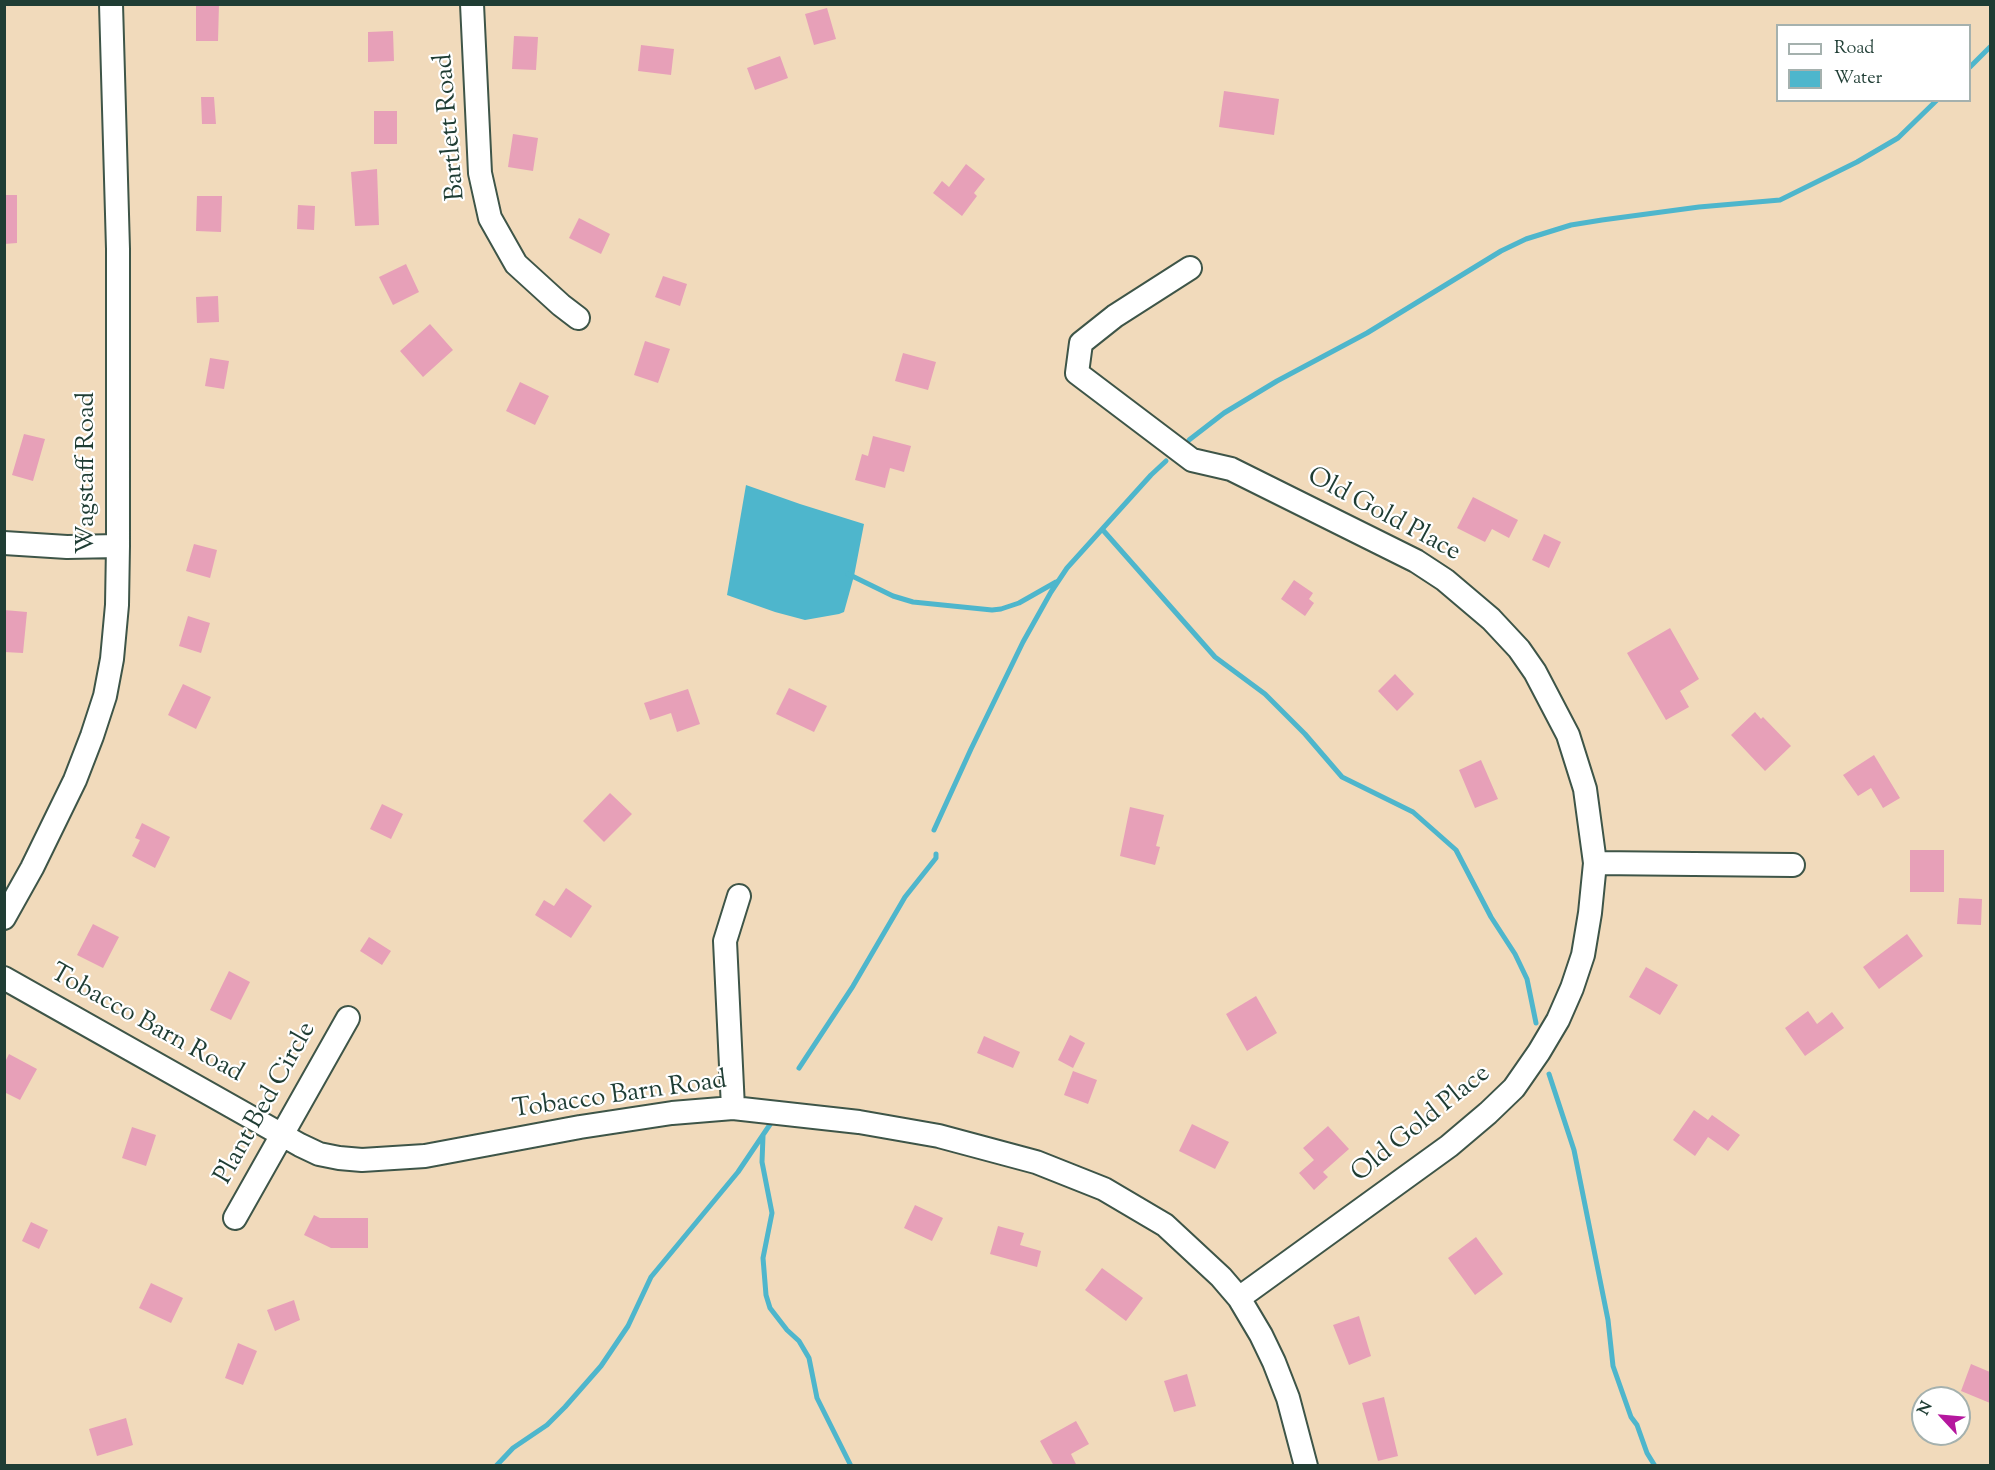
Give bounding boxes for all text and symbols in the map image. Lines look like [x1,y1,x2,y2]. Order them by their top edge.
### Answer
legend [1776,24,1971,102]
text: Road [1834,36,1874,62]
street label: Bartlett Road [430,52,474,202]
text: Water [1834,66,1882,92]
street label: Wagstaff Road [73,392,105,554]
street label: Old Gold Place [1301,462,1465,570]
street label: Tobacco Barn Road [44,959,248,1091]
street label: Plant Bed Circle [210,1018,324,1190]
street label: Old Gold Place [1346,1060,1498,1190]
street label: Tobacco Barn Road [511,1067,729,1127]
north arrow [1911,1386,1971,1446]
text: N [1913,1398,1939,1420]

